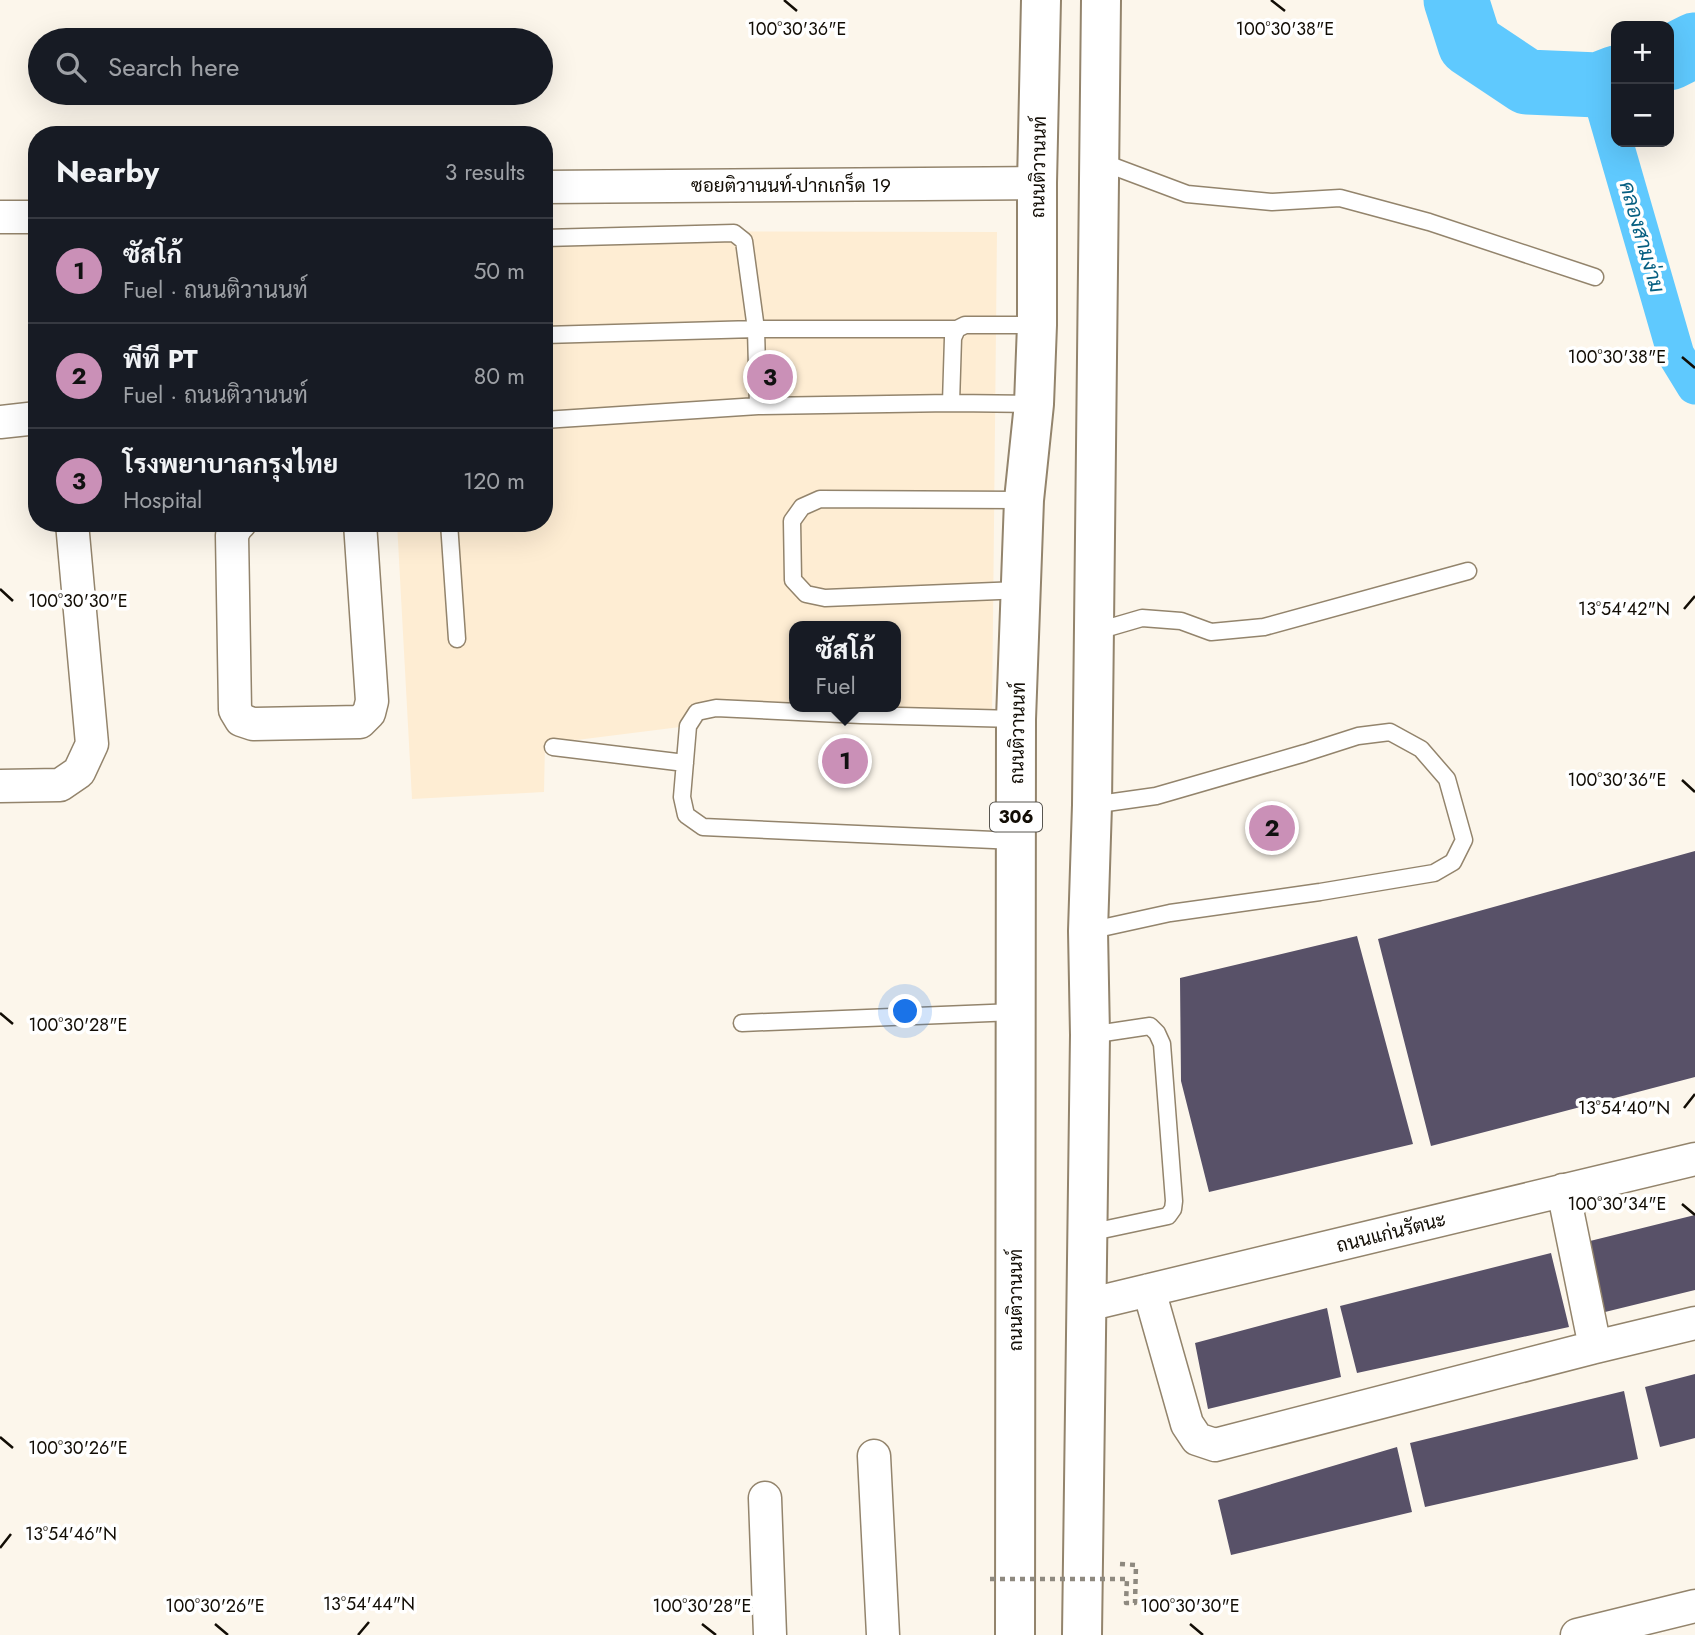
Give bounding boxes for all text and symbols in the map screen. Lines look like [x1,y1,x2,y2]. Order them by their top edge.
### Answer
text: 100°30'36"E [748,16,846,42]
text: 100°30'38"E [1236,16,1334,42]
map controls [1611,21,1674,147]
button: + [1611,21,1674,84]
search box [28,28,553,105]
icon: search [52,48,90,86]
text: Search here [108,48,240,86]
button: − [1611,84,1674,147]
street label: ถนนติวานนท์ [1024,116,1053,218]
text: Nearby [56,150,159,193]
text: 3 results [445,155,525,189]
street label: ซอยติวานนท์-ปากเกร็ด 19 [691,172,891,199]
water label: คลองสามง่าม [1612,178,1672,296]
text: ซัสโก้ [123,235,182,273]
text: 1 [73,254,85,288]
text: 50 m [473,254,525,288]
text: Fuel · ถนนติวานนท์ [123,273,308,307]
text: พีที PT [123,340,198,378]
text: 100°30'38"E [1568,344,1666,370]
pin: 3 [747,351,793,403]
text: 2 [71,359,87,393]
text: 80 m [474,359,525,393]
text: Fuel · ถนนติวานนท์ [123,378,308,412]
text: โรงพยาบาลกรุงไทย [123,445,338,483]
text: 3 [72,464,86,498]
text: 120 m [463,464,525,498]
text: Hospital [123,483,202,517]
text: 100°30'30"E [28,588,128,614]
text: 13°54'42"N [1578,596,1670,622]
popup [789,621,901,712]
text: ซัสโก้ [815,631,875,669]
text: Fuel [815,669,856,703]
street label: ถนนติวานนท์ [1003,682,1032,784]
pin: 1 [822,735,868,787]
text: 100°30'36"E [1568,767,1666,793]
road number: 306 [990,802,1042,832]
pin: 2 [1249,802,1295,854]
your location [888,994,922,1028]
text: 100°30'28"E [29,1012,127,1038]
text: 13°54'40"N [1578,1095,1670,1121]
text: 100°30'34"E [1567,1191,1667,1217]
street label: ถนนแก่นรัตนะ [1333,1206,1449,1259]
street label: ถนนติวานนท์ [1002,1249,1029,1351]
text: 100°30'26"E [28,1435,128,1461]
text: 13°54'46"N [25,1521,117,1547]
text: 13°54'44"N [323,1591,415,1617]
text: 100°30'26"E [165,1593,265,1619]
text: 100°30'28"E [653,1593,751,1619]
text: 100°30'30"E [1140,1593,1240,1619]

